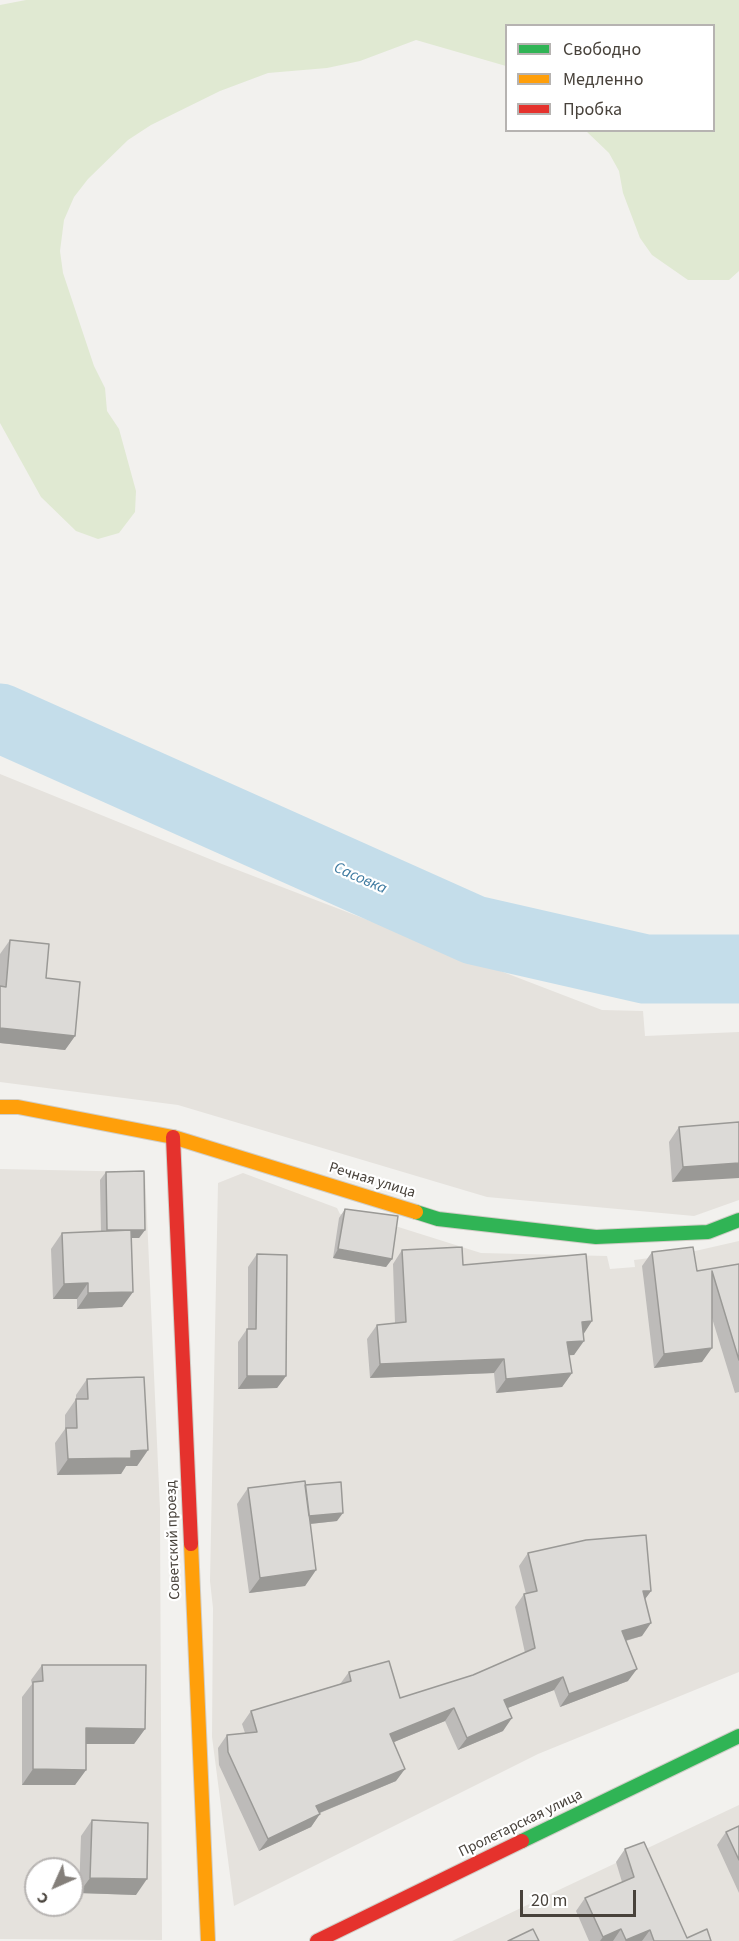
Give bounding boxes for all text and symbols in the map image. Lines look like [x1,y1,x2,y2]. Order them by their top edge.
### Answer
legend [505,24,715,132]
text: Свободно [563,37,641,62]
text: Медленно [563,67,643,92]
text: Пробка [563,97,622,122]
water label: Сасовка [331,859,389,899]
street label: Речная улица [327,1159,417,1203]
street label: Советский проезд [163,1480,185,1600]
street label: Пролетарская улица [456,1786,586,1862]
north arrow [24,1857,84,1917]
scale bar [523,1878,638,1916]
text: С [32,1887,54,1909]
text: 20 m [531,1888,567,1913]

